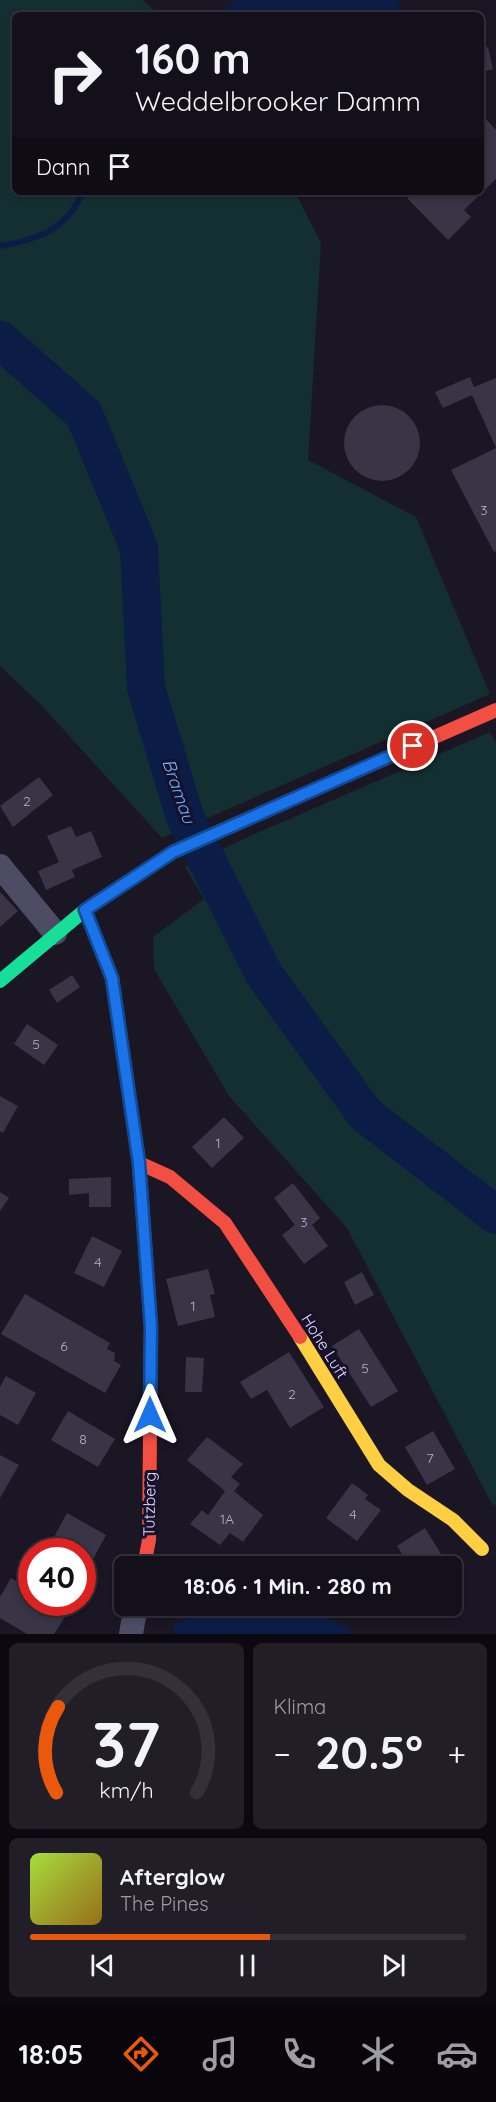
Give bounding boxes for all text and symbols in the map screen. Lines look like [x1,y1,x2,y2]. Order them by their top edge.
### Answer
text: 160 m [135,32,251,85]
icon: right [36,36,114,114]
text: Weddelbrooker Damm [135,84,421,118]
icon: arrive [103,150,136,183]
text: Dann [36,153,91,181]
house number: 3 [480,501,488,519]
pin [387,720,438,771]
icon: arrive [396,729,429,762]
water label: Bramau [157,756,201,828]
house number: 2 [23,792,31,810]
house number: 5 [32,1035,40,1053]
house number: 1 [215,1134,221,1152]
house number: 3 [300,1213,308,1231]
house number: 4 [94,1253,102,1271]
house number: 1 [190,1297,196,1315]
street label: Hohe Luft [297,1310,353,1382]
house number: 6 [60,1337,68,1355]
house number: 5 [361,1359,369,1377]
position arrow [118,1383,182,1447]
house number: 2 [288,1385,296,1403]
house number: 8 [79,1430,87,1448]
house number: 7 [426,1449,434,1467]
street label: Tutzberg [138,1472,160,1536]
house number: 4 [349,1505,357,1523]
house number: 1A [220,1510,234,1528]
speed limit sign: 40 [18,1538,96,1616]
text: 18:06 · 1 Min. · 280 m [184,1572,392,1600]
text: Klima [274,1694,326,1719]
text: 37 [92,1705,160,1783]
text: 20.5° [315,1724,423,1780]
text: − [274,1733,291,1774]
text: + [447,1733,466,1774]
text: km/h [99,1777,153,1803]
text: Afterglow [120,1863,225,1891]
text: The Pines [120,1891,209,1916]
icon: previous [86,1949,119,1982]
icon: pause [231,1949,264,1982]
icon: next [377,1949,410,1982]
icon: directions [120,2033,162,2075]
icon: music [199,2033,241,2075]
icon: phone [278,2033,320,2075]
icon: climate [357,2033,399,2075]
icon: car [436,2033,478,2075]
text: 18:05 [18,2037,83,2071]

